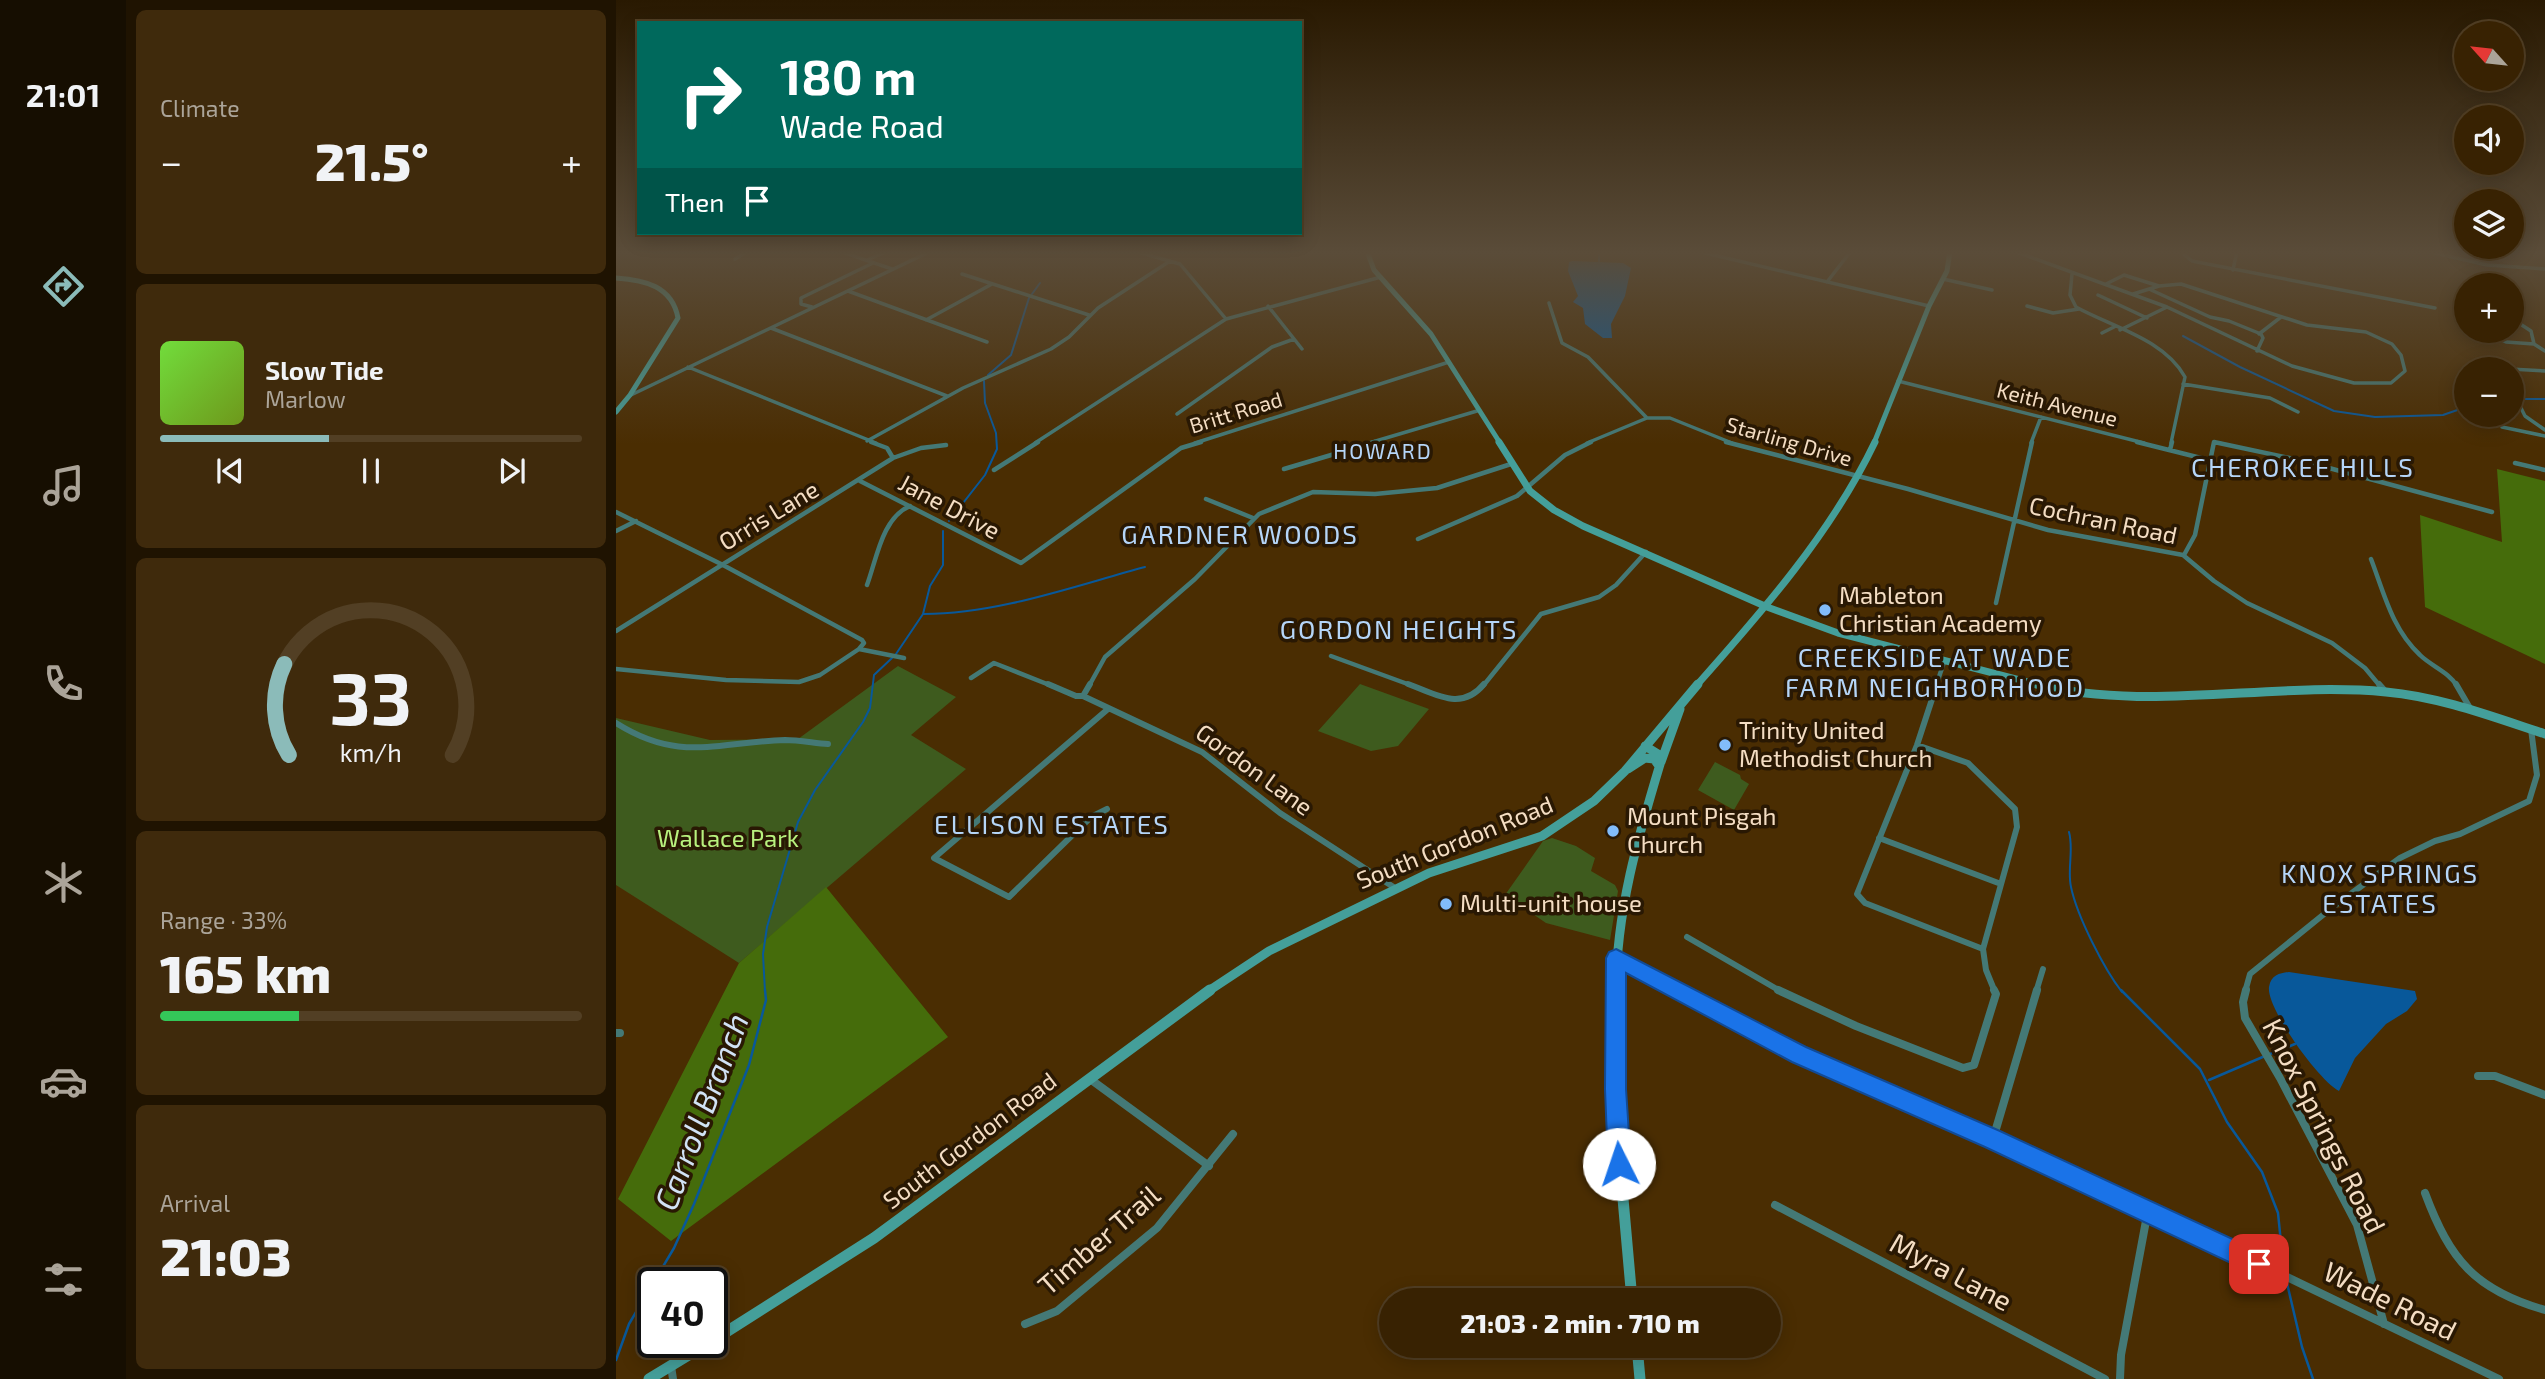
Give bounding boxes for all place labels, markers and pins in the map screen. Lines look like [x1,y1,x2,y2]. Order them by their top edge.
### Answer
place label: Mableton Christian Academy [1839,580,2042,637]
marker: Mableton Christian Academy [1817,602,1833,618]
place label: Trinity United Methodist Church [1739,715,1932,772]
marker: Trinity United Methodist Church [1717,737,1733,753]
place label: Mount Pisgah Church [1627,801,1777,858]
marker: Mount Pisgah Church [1605,823,1621,839]
place label: Multi-unit house [1460,888,1642,917]
marker: Multi-unit house [1438,896,1454,912]
pin [2229,1234,2289,1294]

